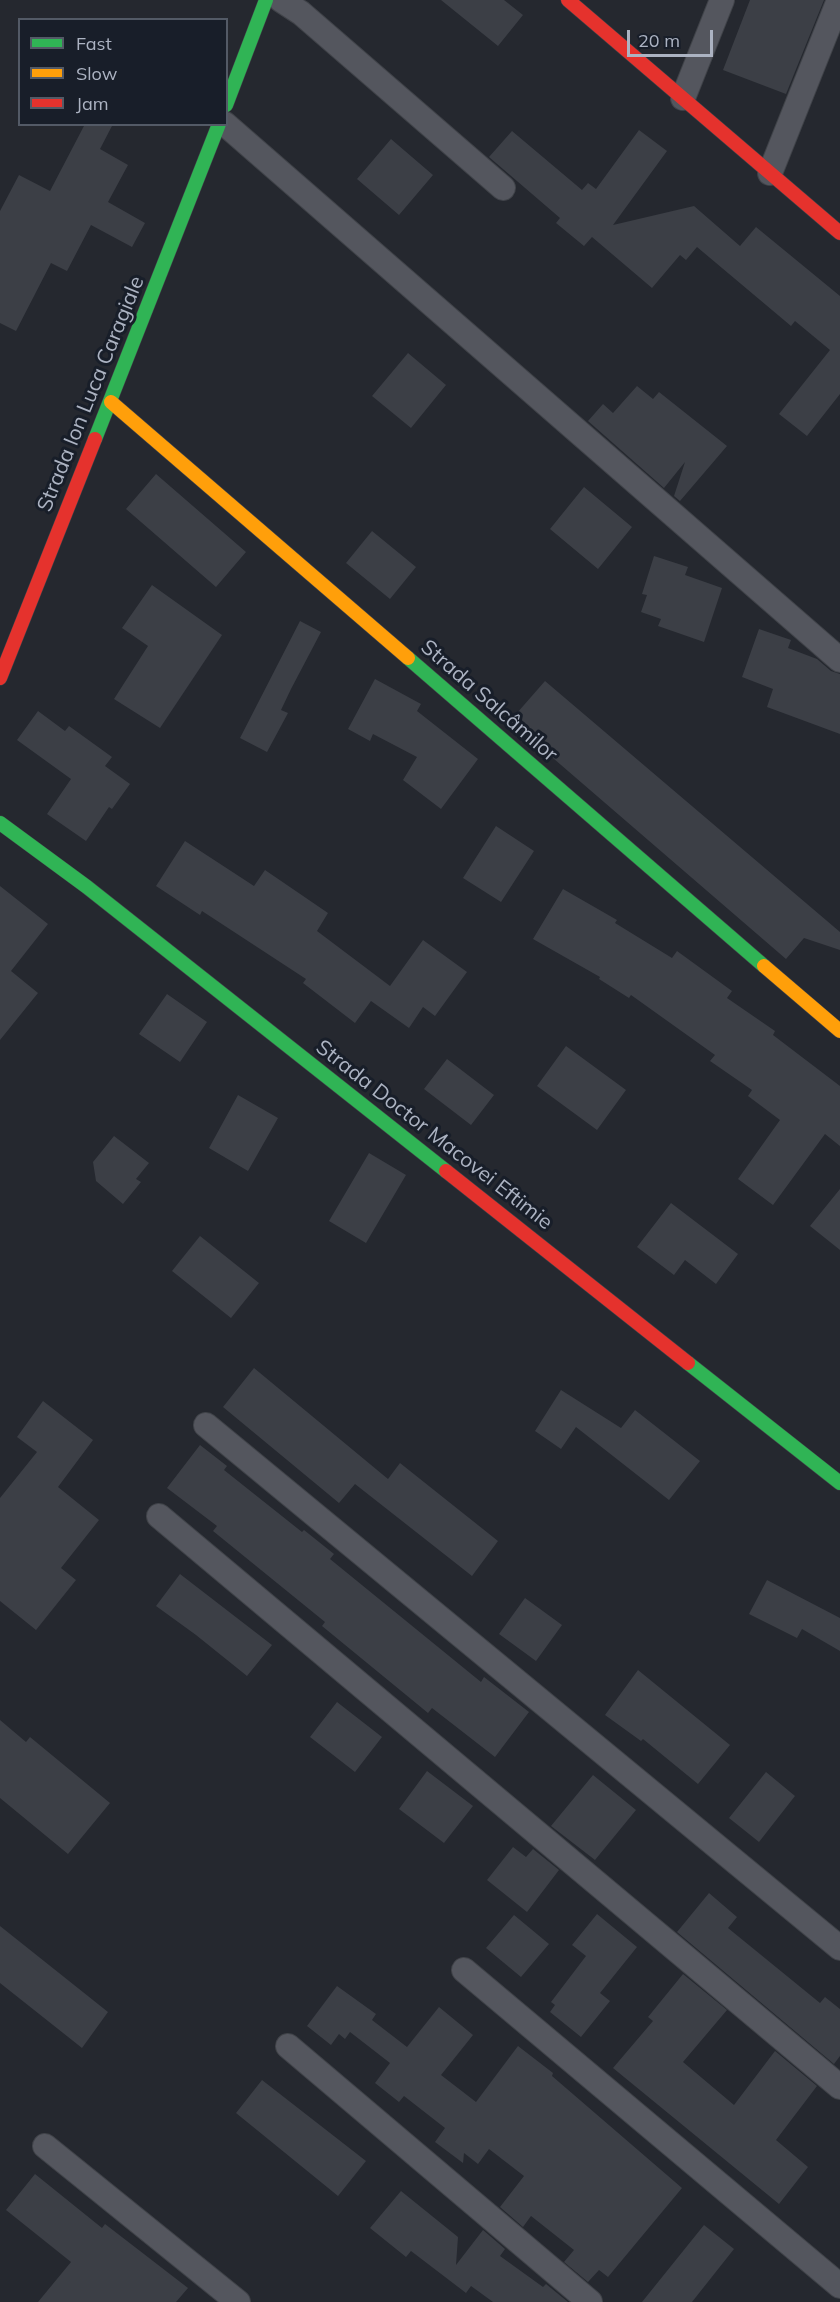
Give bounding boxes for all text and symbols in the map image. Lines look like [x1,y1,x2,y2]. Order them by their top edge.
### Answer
legend [18,18,228,126]
scale bar [630,18,716,56]
text: 20 m [638,29,680,52]
text: Fast [76,32,112,55]
text: Slow [76,62,117,85]
text: Jam [76,92,109,115]
street label: Strada Ion Luca Caragiale [32,273,150,515]
street label: Strada Salcâmilor [415,635,563,767]
street label: Strada Doctor Macovei Eftimie [311,1035,557,1235]

